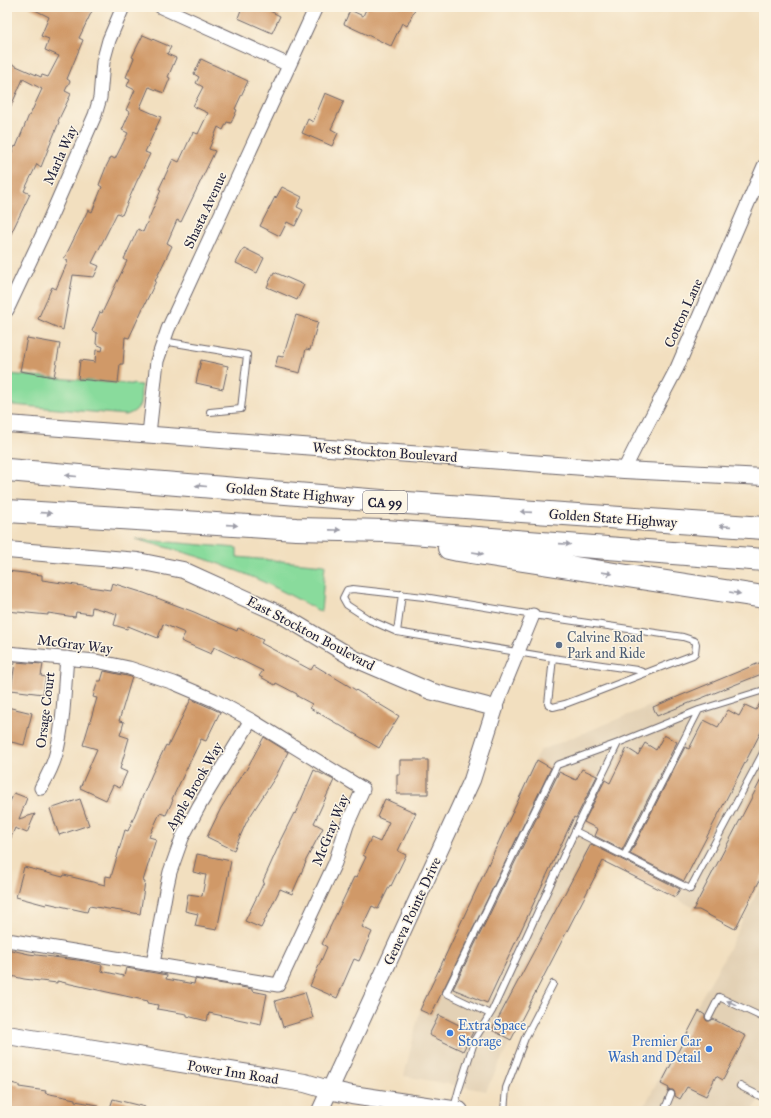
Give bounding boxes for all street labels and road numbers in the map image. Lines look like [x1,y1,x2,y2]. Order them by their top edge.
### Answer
street label: Marla Way [40,123,81,188]
street label: Shasta Avenue [180,169,231,251]
street label: Cotton Lane [661,276,706,350]
street label: West Stockton Boulevard [312,439,458,466]
street label: Golden State Highway [225,479,355,508]
road number: CA 99 [363,491,407,513]
street label: Golden State Highway [548,506,678,532]
street label: East Stockton Boulevard [244,592,378,674]
street label: McGray Way [36,631,114,658]
street label: Orsage Court [32,671,59,749]
street label: Apple Brook Way [162,739,227,834]
street label: McGray Way [308,791,353,869]
street label: Geneva Pointe Drive [380,854,445,968]
street label: Power Inn Road [186,1057,280,1088]

